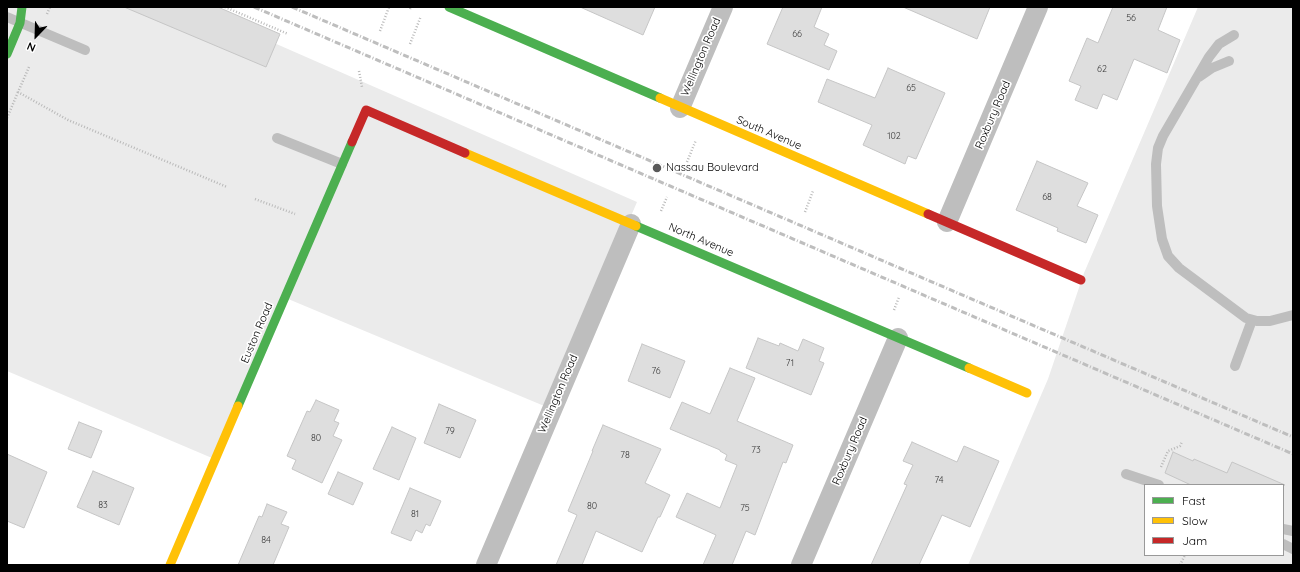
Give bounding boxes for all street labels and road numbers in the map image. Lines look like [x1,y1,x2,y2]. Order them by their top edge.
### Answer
street label: Wellington Road [678,16,724,98]
street label: Roxbury Road [973,79,1013,151]
street label: South Avenue [734,113,804,153]
street label: North Avenue [666,220,736,260]
street label: Euston Road [238,301,276,365]
street label: Wellington Road [535,353,581,435]
street label: Roxbury Road [830,415,870,487]

